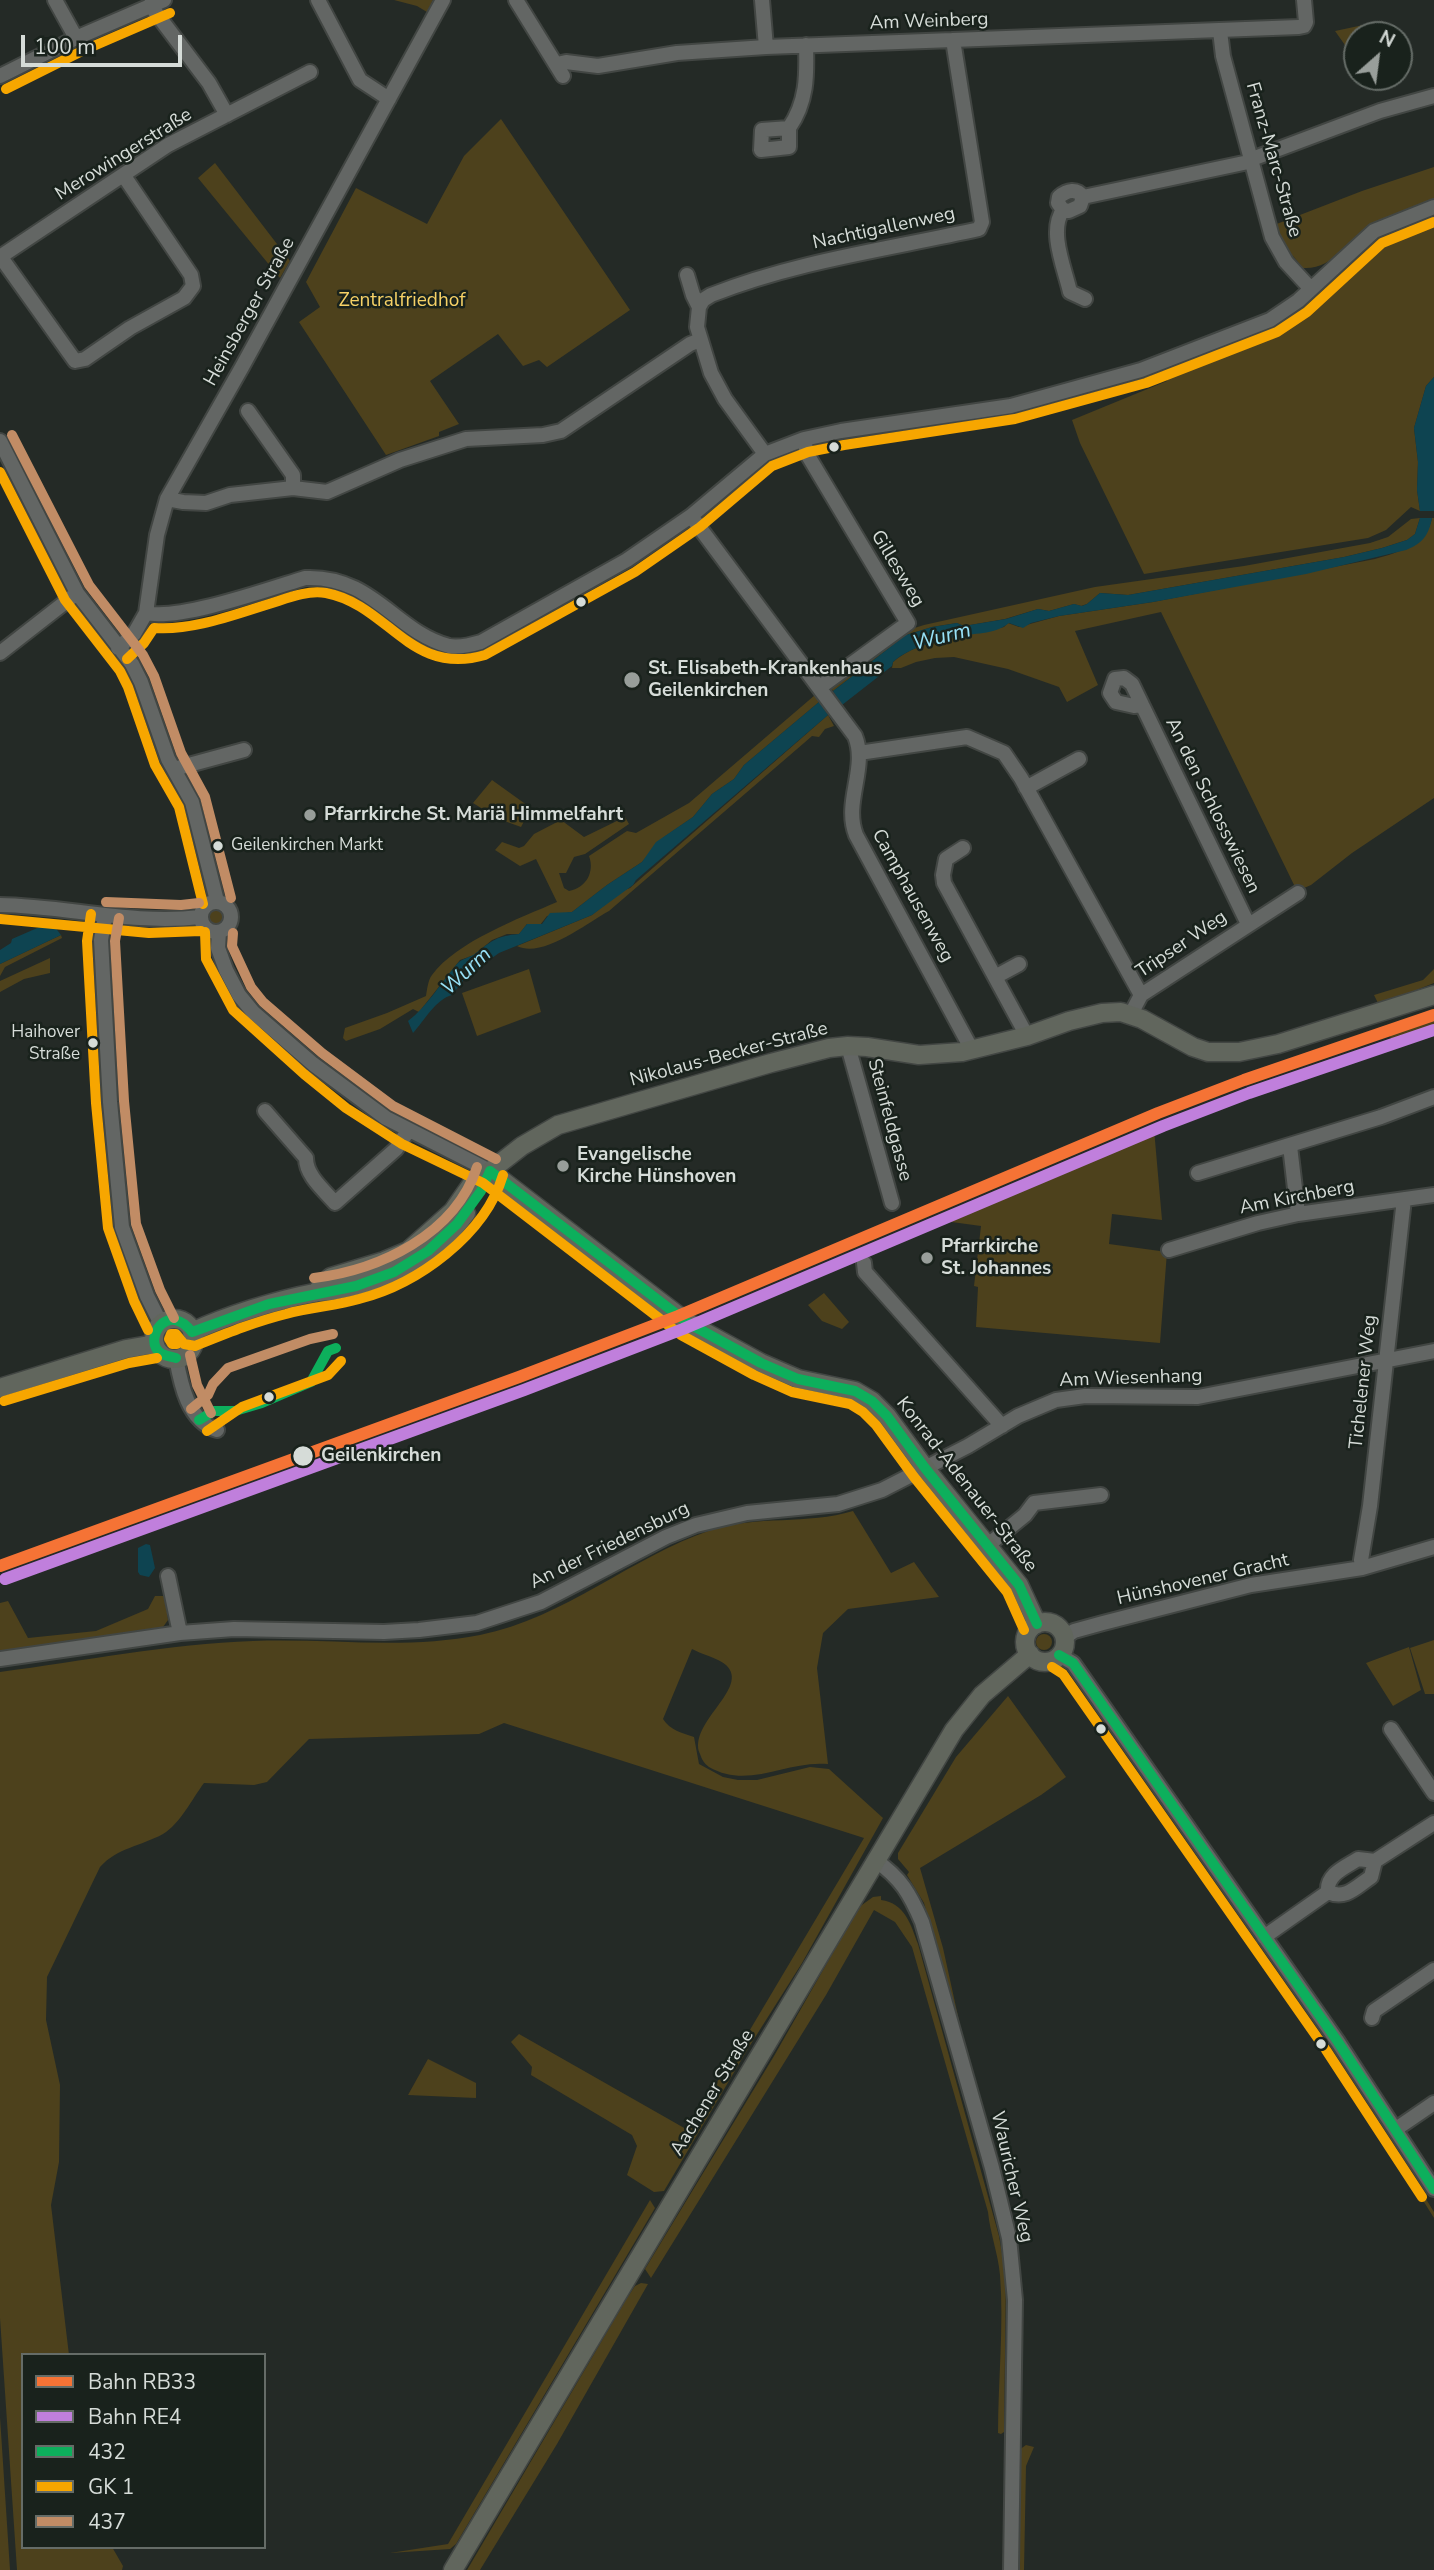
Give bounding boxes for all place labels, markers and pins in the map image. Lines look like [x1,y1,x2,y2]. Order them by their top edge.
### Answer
unlabelled marker [827,440,841,454]
unlabelled marker [574,595,588,609]
place label: St. Elisabeth-Krankenhaus Geilenkirchen [648,658,882,702]
marker: St. Elisabeth-Krankenhaus Geilenkirchen [622,670,642,690]
place label: Pfarrkirche St. Mariä Himmelfahrt [324,804,623,826]
marker: Pfarrkirche St. Mariä Himmelfahrt [302,807,318,823]
place label: Geilenkirchen Markt [231,836,383,856]
marker: Geilenkirchen Markt [211,839,225,853]
place label: Haihover Straße [11,1023,80,1063]
marker: Haihover Straße [86,1036,100,1050]
place label: Evangelische Kirche Hünshoven [577,1144,736,1188]
marker: Evangelische Kirche Hünshoven [555,1158,571,1174]
place label: Pfarrkirche St. Johannes [941,1236,1051,1280]
marker: Pfarrkirche St. Johannes [919,1250,935,1266]
unlabelled marker [262,1390,276,1404]
marker: Geilenkirchen [291,1444,315,1468]
place label: Geilenkirchen [321,1445,441,1467]
unlabelled marker [1094,1722,1108,1736]
unlabelled marker [1314,2037,1328,2051]

